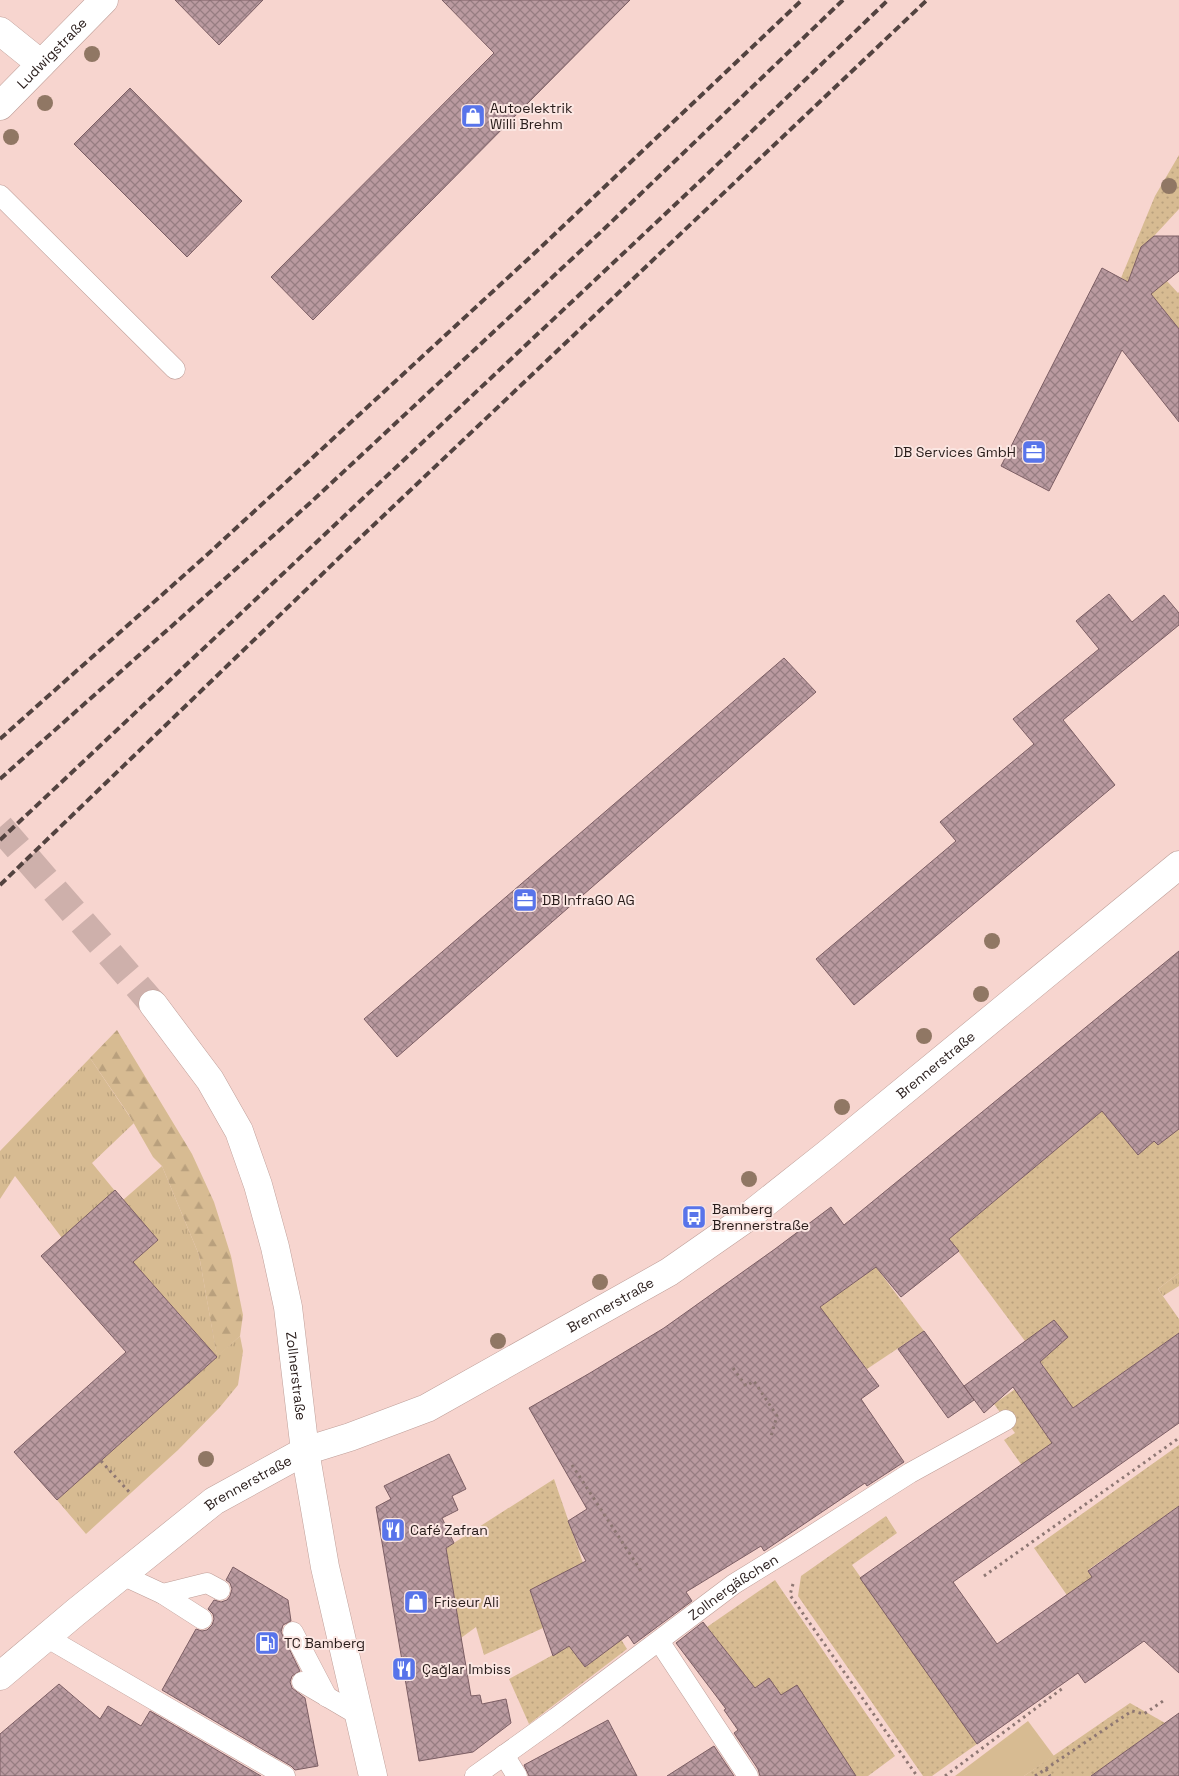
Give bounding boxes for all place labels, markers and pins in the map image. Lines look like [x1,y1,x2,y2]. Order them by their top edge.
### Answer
place label: Autoelektrik Willi Brehm [490,99,573,133]
shop icon: Autoelektrik Willi Brehm [460,103,486,129]
office icon: DB Services GmbH [1021,439,1047,465]
place label: DB Services GmbH [894,443,1016,461]
office icon: DB InfraGO AG [512,887,538,913]
place label: DB InfraGO AG [542,891,635,909]
place label: Bamberg Brennerstraße [712,1200,809,1234]
bus stop icon: Bamberg Brennerstraße [681,1204,707,1230]
restaurant icon: Café Zafran [380,1517,406,1543]
place label: Café Zafran [410,1521,488,1539]
shop icon: Friseur Ali [403,1589,429,1615]
place label: Friseur Ali [434,1593,499,1611]
fuel station icon: TC Bamberg [254,1630,280,1656]
place label: TC Bamberg [284,1634,365,1652]
restaurant icon: Çağlar Imbiss [391,1656,417,1682]
place label: Çağlar Imbiss [422,1660,511,1678]

